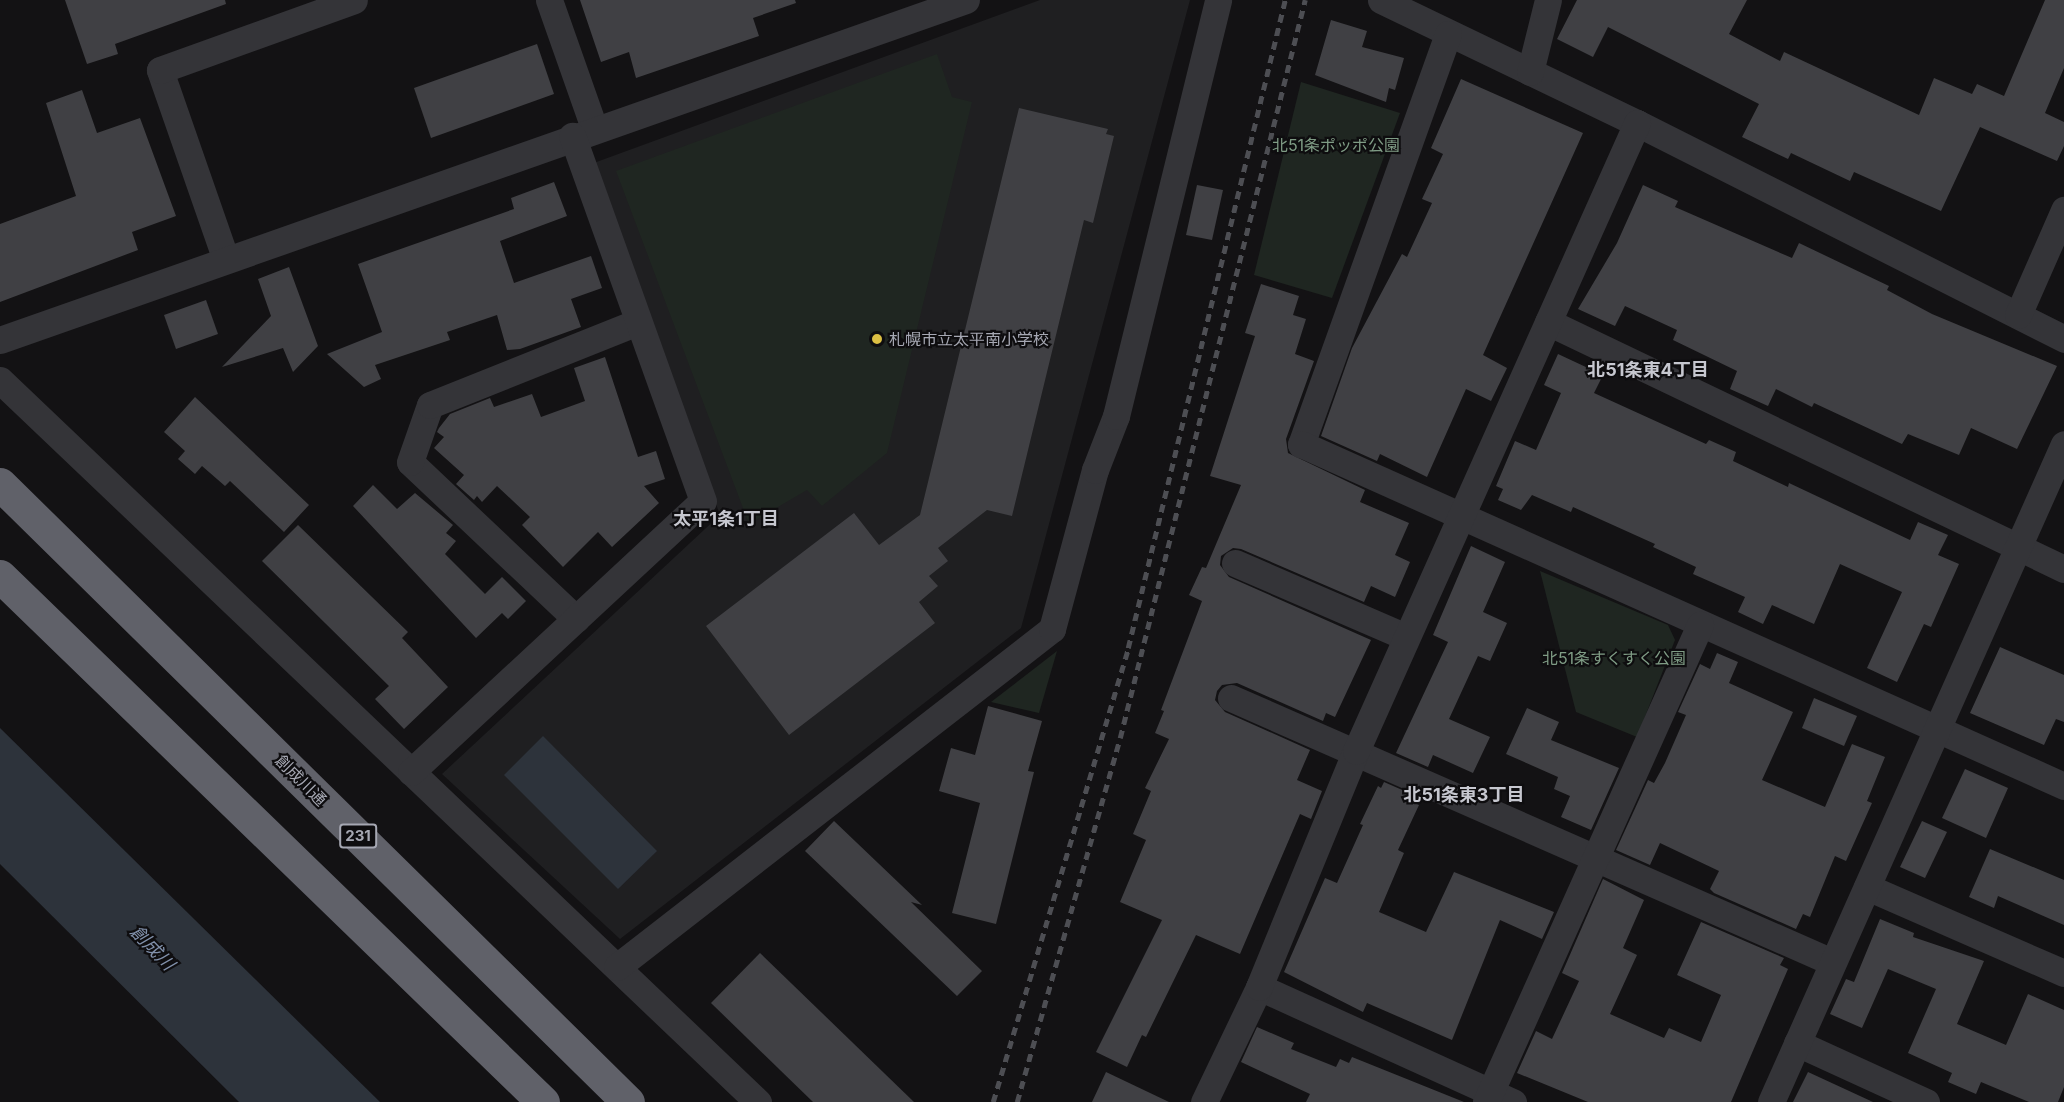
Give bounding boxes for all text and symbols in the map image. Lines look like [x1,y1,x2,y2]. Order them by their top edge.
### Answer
park label: 北51条ポッポ公園 [1272,135,1400,155]
place label: 札幌市立太平南小学校 [889,329,1049,349]
marker: 札幌市立太平南小学校 [870,332,884,346]
district label: 北51条東4丁目 [1587,359,1709,381]
district label: 太平1条1丁目 [673,508,779,530]
park label: 北51条すくすく公園 [1542,648,1686,668]
street label: 創成川通 [272,751,330,809]
district label: 北51条東3丁目 [1404,784,1524,806]
road number: 231 [338,824,378,848]
water label: 創成川 [125,921,179,975]

